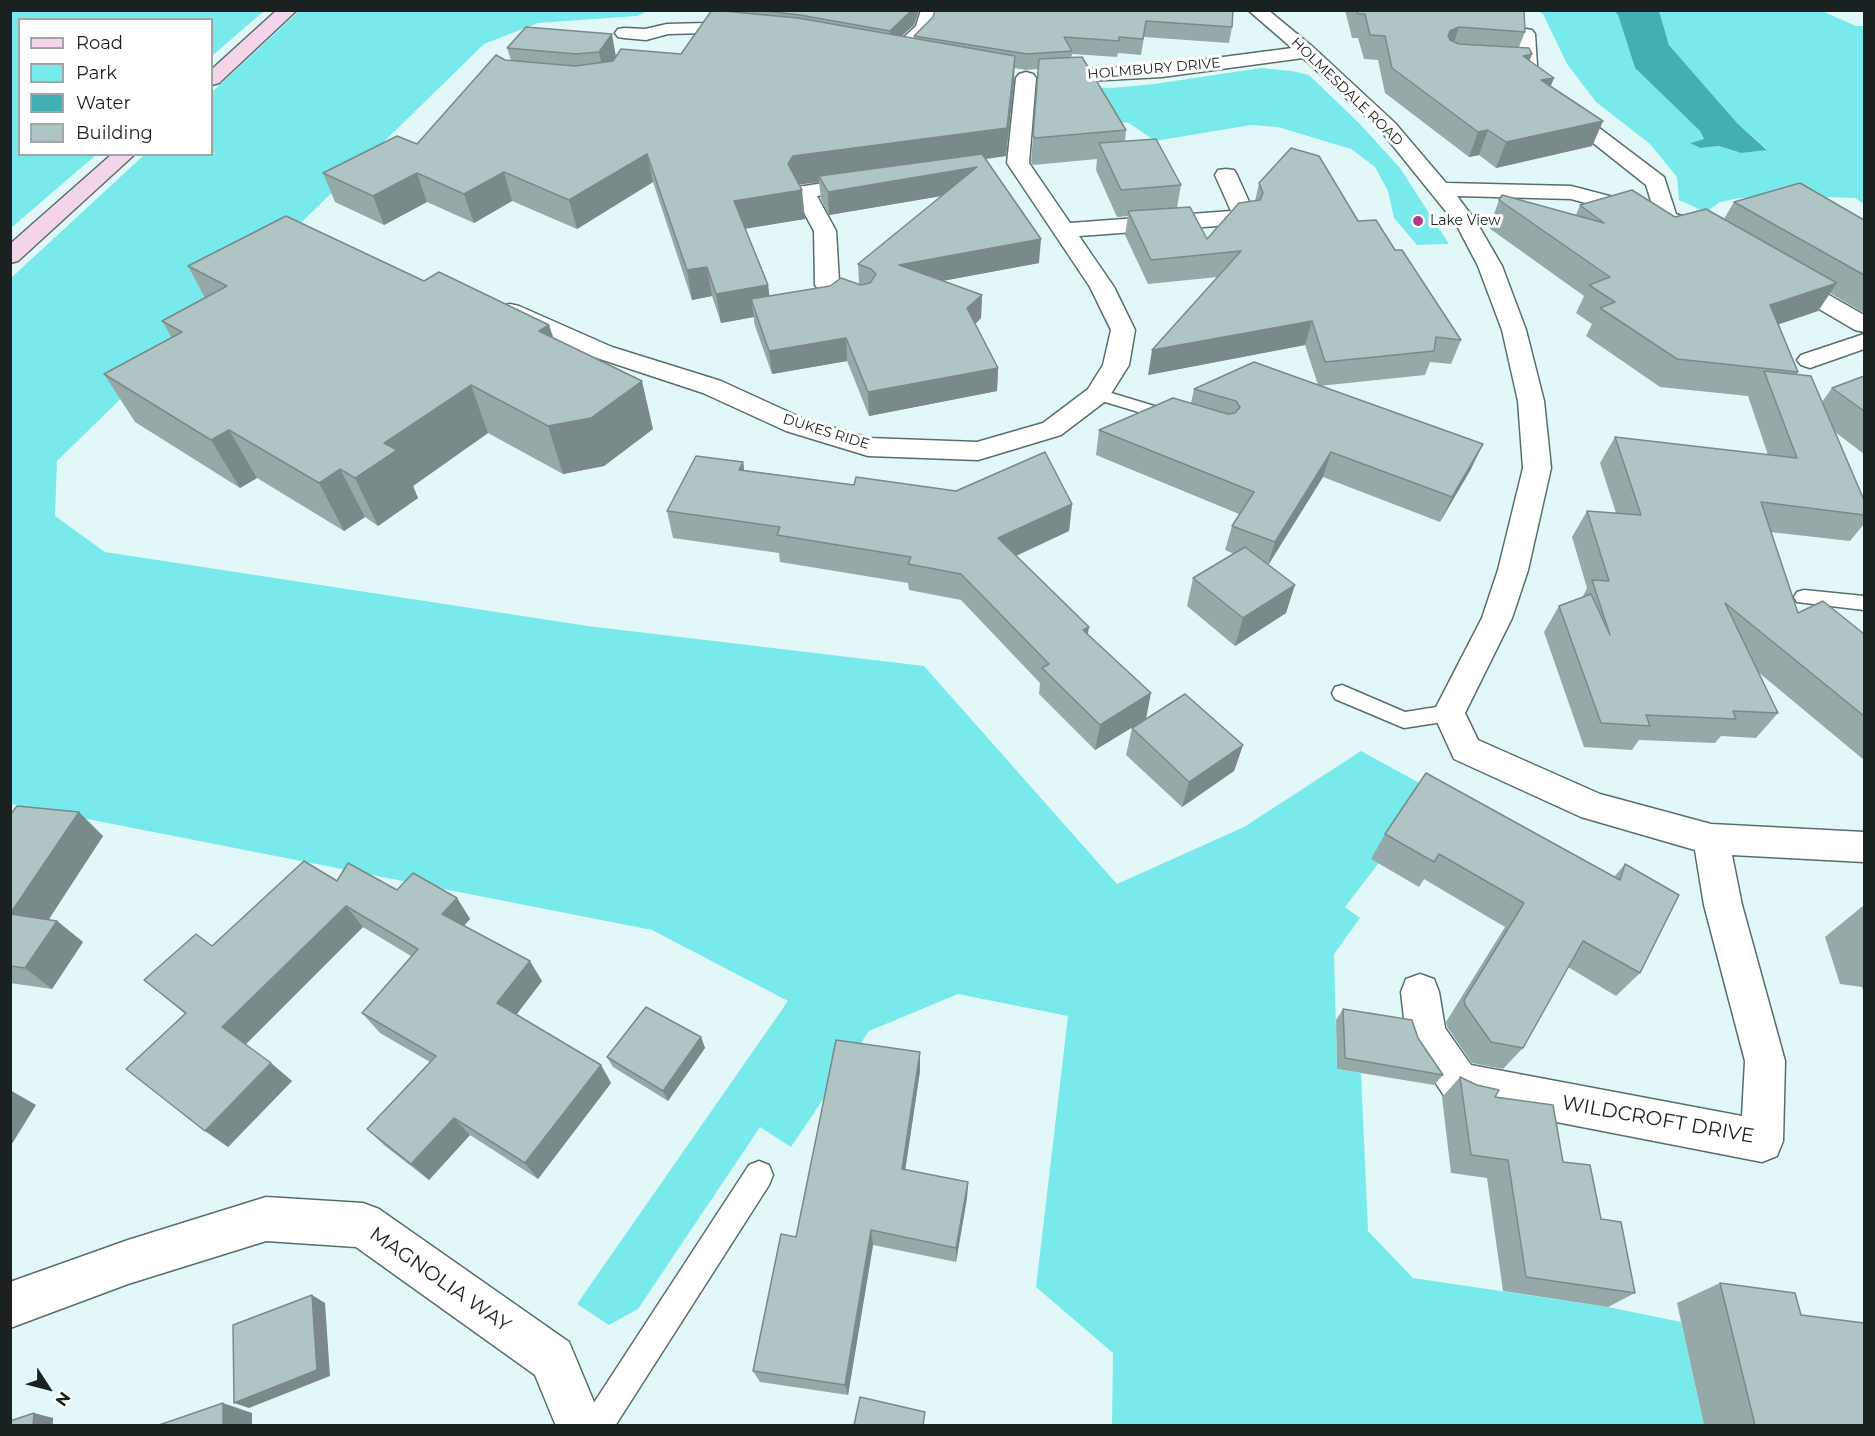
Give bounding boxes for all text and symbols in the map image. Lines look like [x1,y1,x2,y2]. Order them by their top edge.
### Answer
legend [18,18,213,156]
text: Road [76,32,123,54]
street label: HOLMESDALE ROAD [1288,34,1406,150]
street label: HOLMBURY DRIVE [1087,55,1221,83]
text: Park [76,62,117,84]
text: Water [76,92,131,114]
text: Building [76,122,153,144]
place label: Lake View [1430,213,1501,229]
marker: Lake View [1411,214,1425,228]
street label: DUKES RIDE [781,411,871,453]
street label: WILDCROFT DRIVE [1560,1091,1756,1149]
street label: MAGNOLIA WAY [365,1222,515,1338]
north arrow [18,1358,78,1418]
text: N [51,1388,74,1410]

